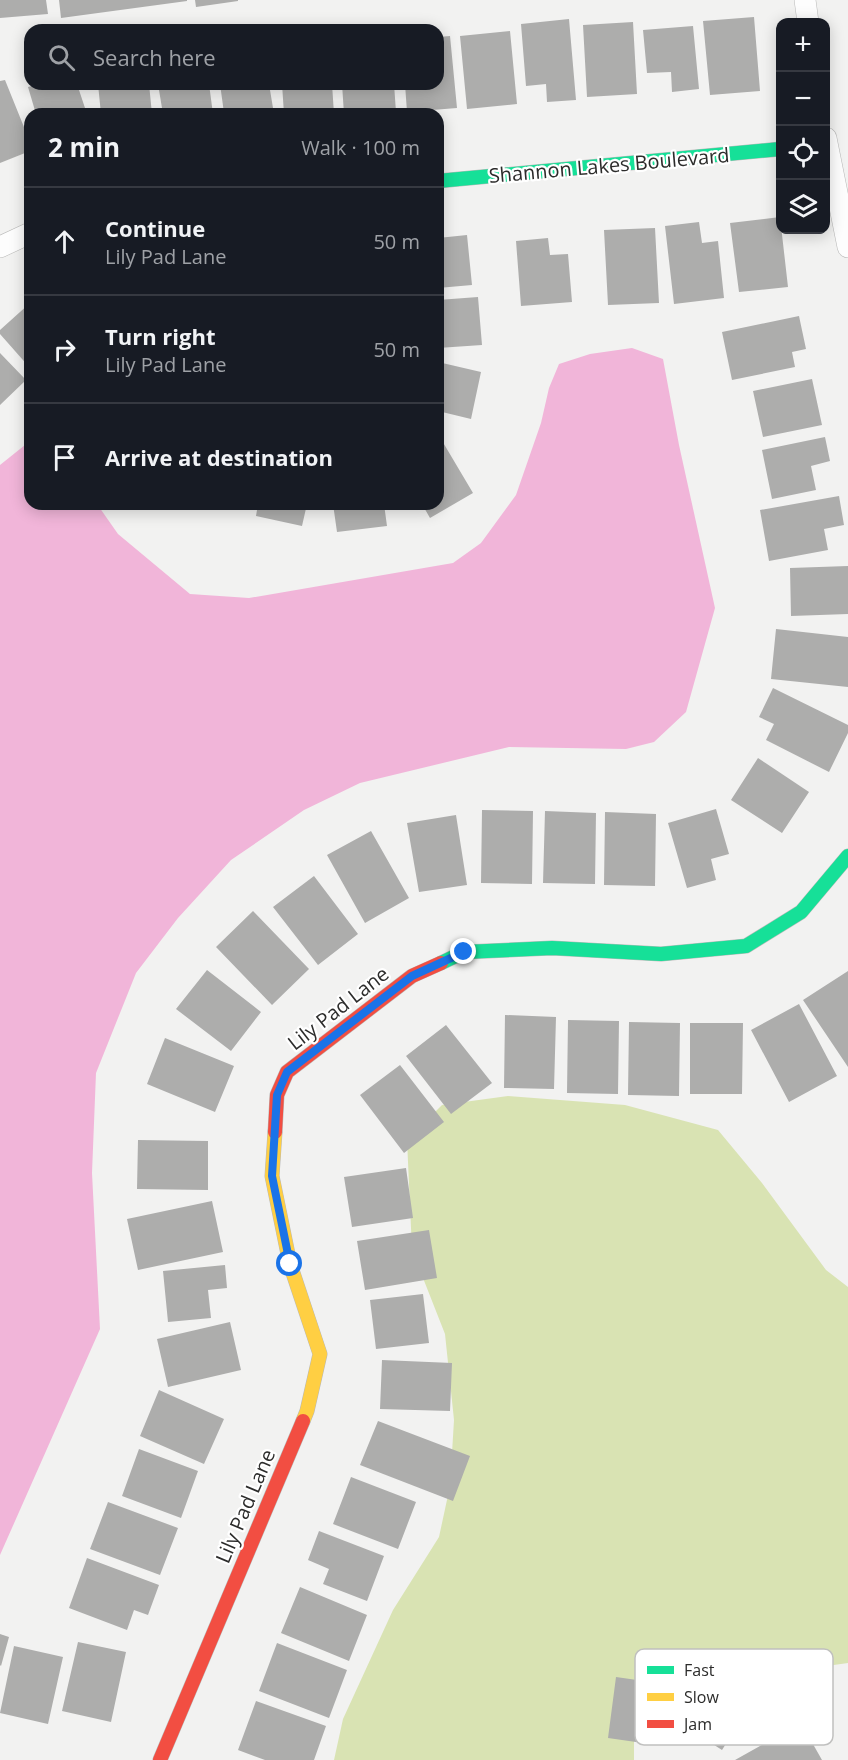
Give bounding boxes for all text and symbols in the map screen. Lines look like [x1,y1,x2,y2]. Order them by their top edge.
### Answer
map controls [776,18,830,234]
button: + [776,18,830,72]
search box [24,24,444,90]
icon: search [45,41,78,74]
text: Search here [93,42,216,72]
button: − [776,72,830,126]
button: locate [776,126,830,180]
text: 2 min [48,129,120,165]
text: Walk · 100 m [301,134,420,161]
street label: Shannon Lakes Boulevard [488,141,730,189]
button: layers [776,180,830,234]
text: Continue [105,213,205,243]
icon: ahead [48,225,81,258]
text: 50 m [373,228,420,255]
text: Lily Pad Lane [105,243,226,270]
text: Turn right [105,321,216,351]
icon: right [48,333,81,366]
text: 50 m [373,336,420,363]
text: Lily Pad Lane [105,351,226,378]
icon: arrive [48,441,81,474]
text: Arrive at destination [105,442,333,472]
route end [450,938,476,964]
street label: Lily Pad Lane [282,960,394,1056]
route start [276,1250,302,1276]
street label: Lily Pad Lane [209,1445,281,1567]
legend [635,1649,833,1745]
text: Fast [684,1659,715,1681]
text: Slow [684,1686,719,1708]
text: Jam [682,1713,712,1735]

